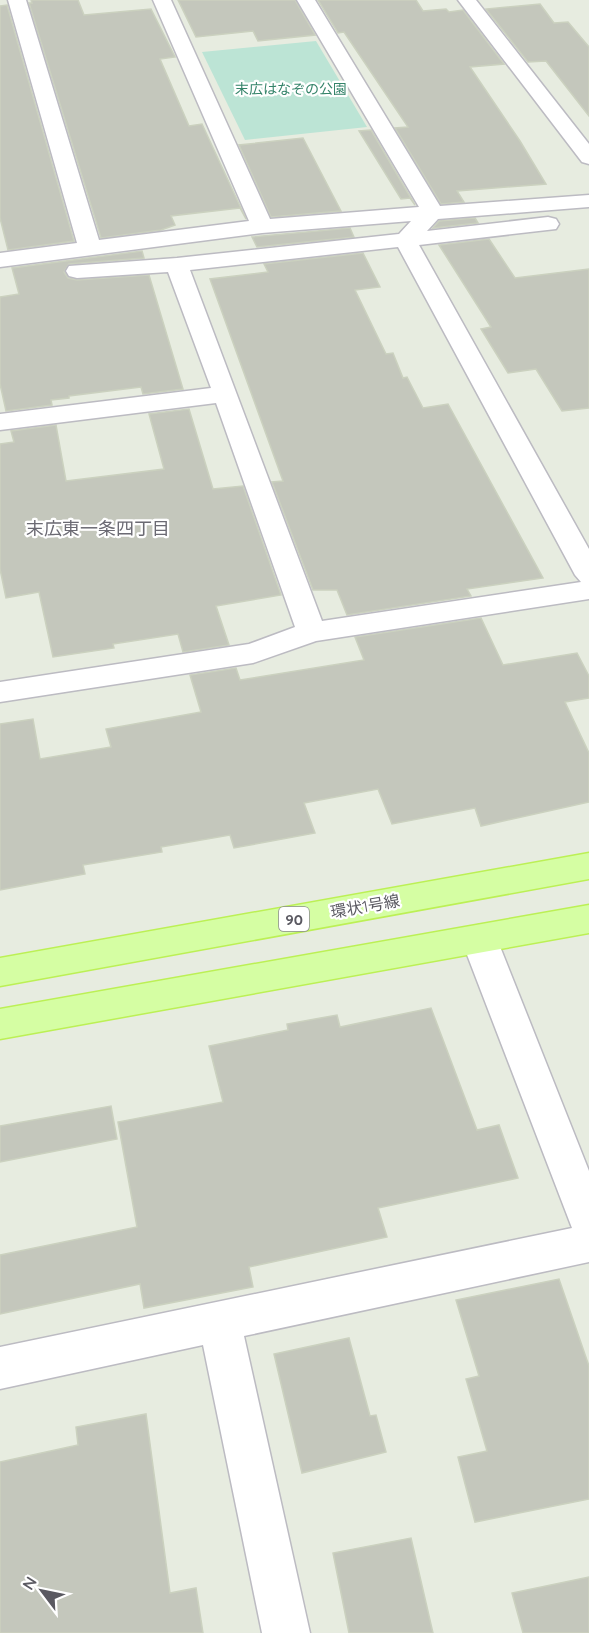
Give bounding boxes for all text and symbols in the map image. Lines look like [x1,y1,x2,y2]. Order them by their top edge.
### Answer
park label: 末広はなぞの公園 [235,80,347,98]
district label: 末広東一条四丁目 [26,517,170,540]
street label: 環状1号線 [329,890,401,922]
road number: 90 [279,907,309,931]
north arrow [12,1561,72,1621]
text: N [18,1573,41,1593]

